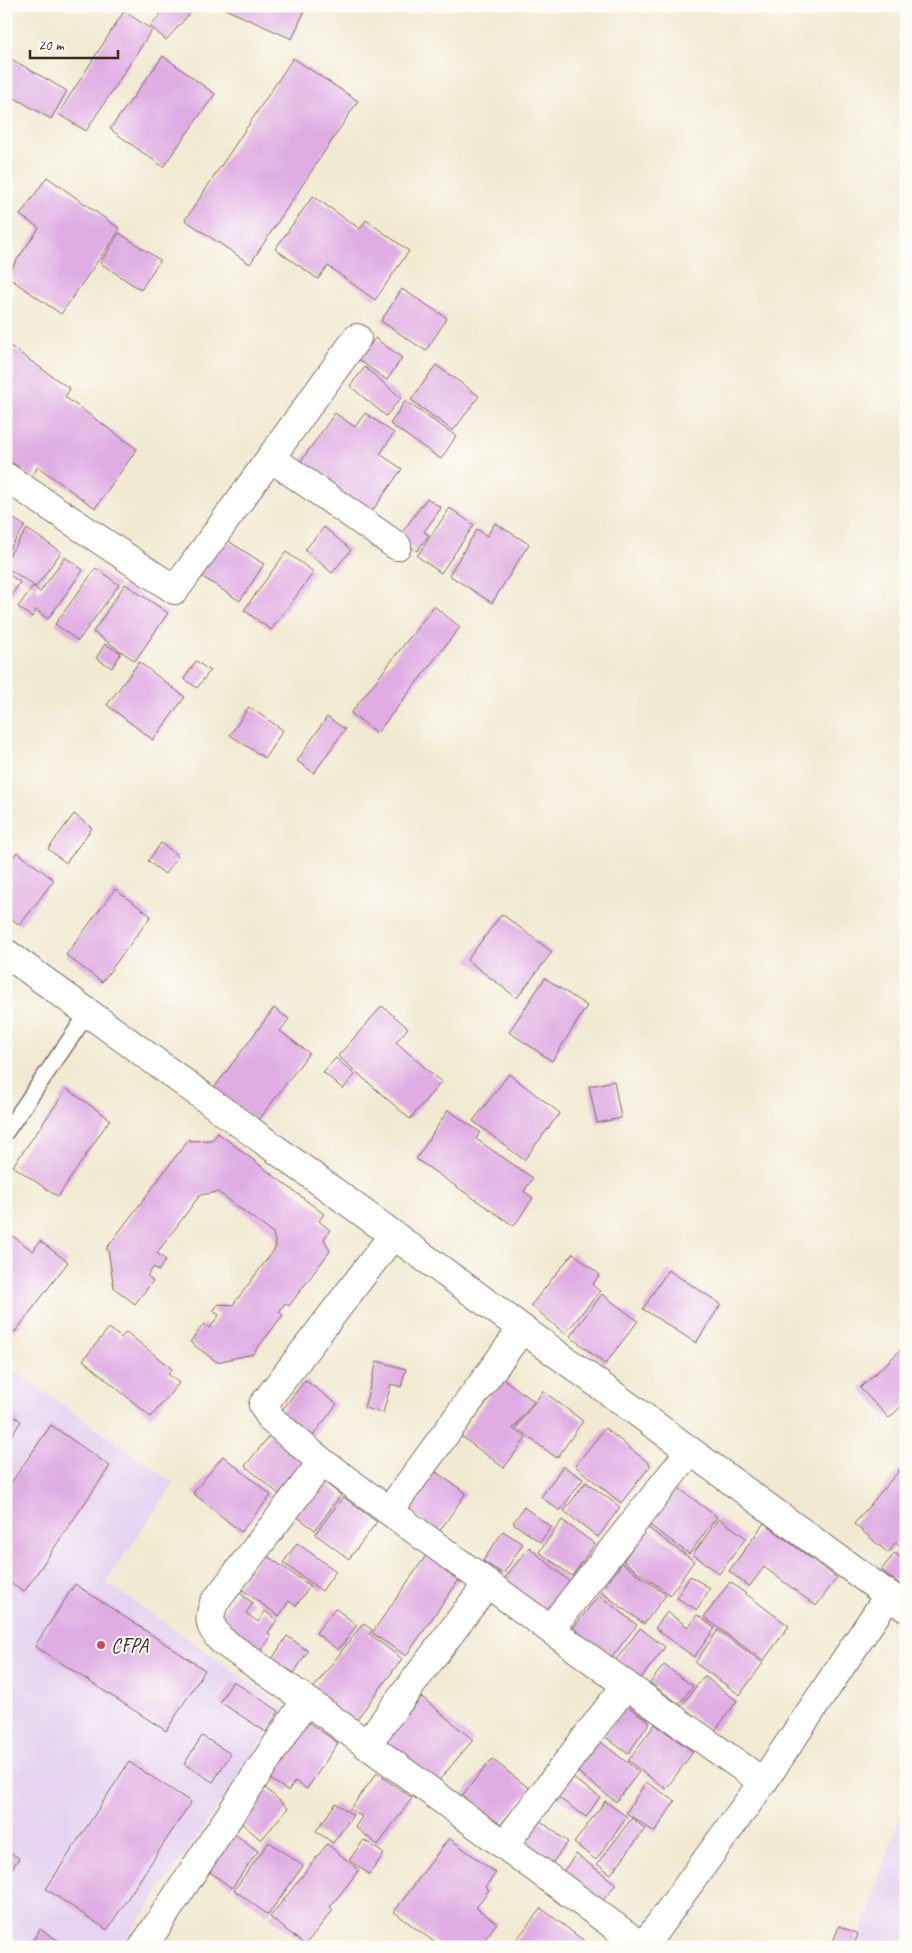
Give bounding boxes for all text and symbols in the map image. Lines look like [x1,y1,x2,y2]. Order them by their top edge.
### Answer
scale bar [30,28,118,60]
text: 20 m [38,36,65,55]
place label: CFPA [111,1633,149,1658]
marker: CFPA [95,1639,107,1651]

